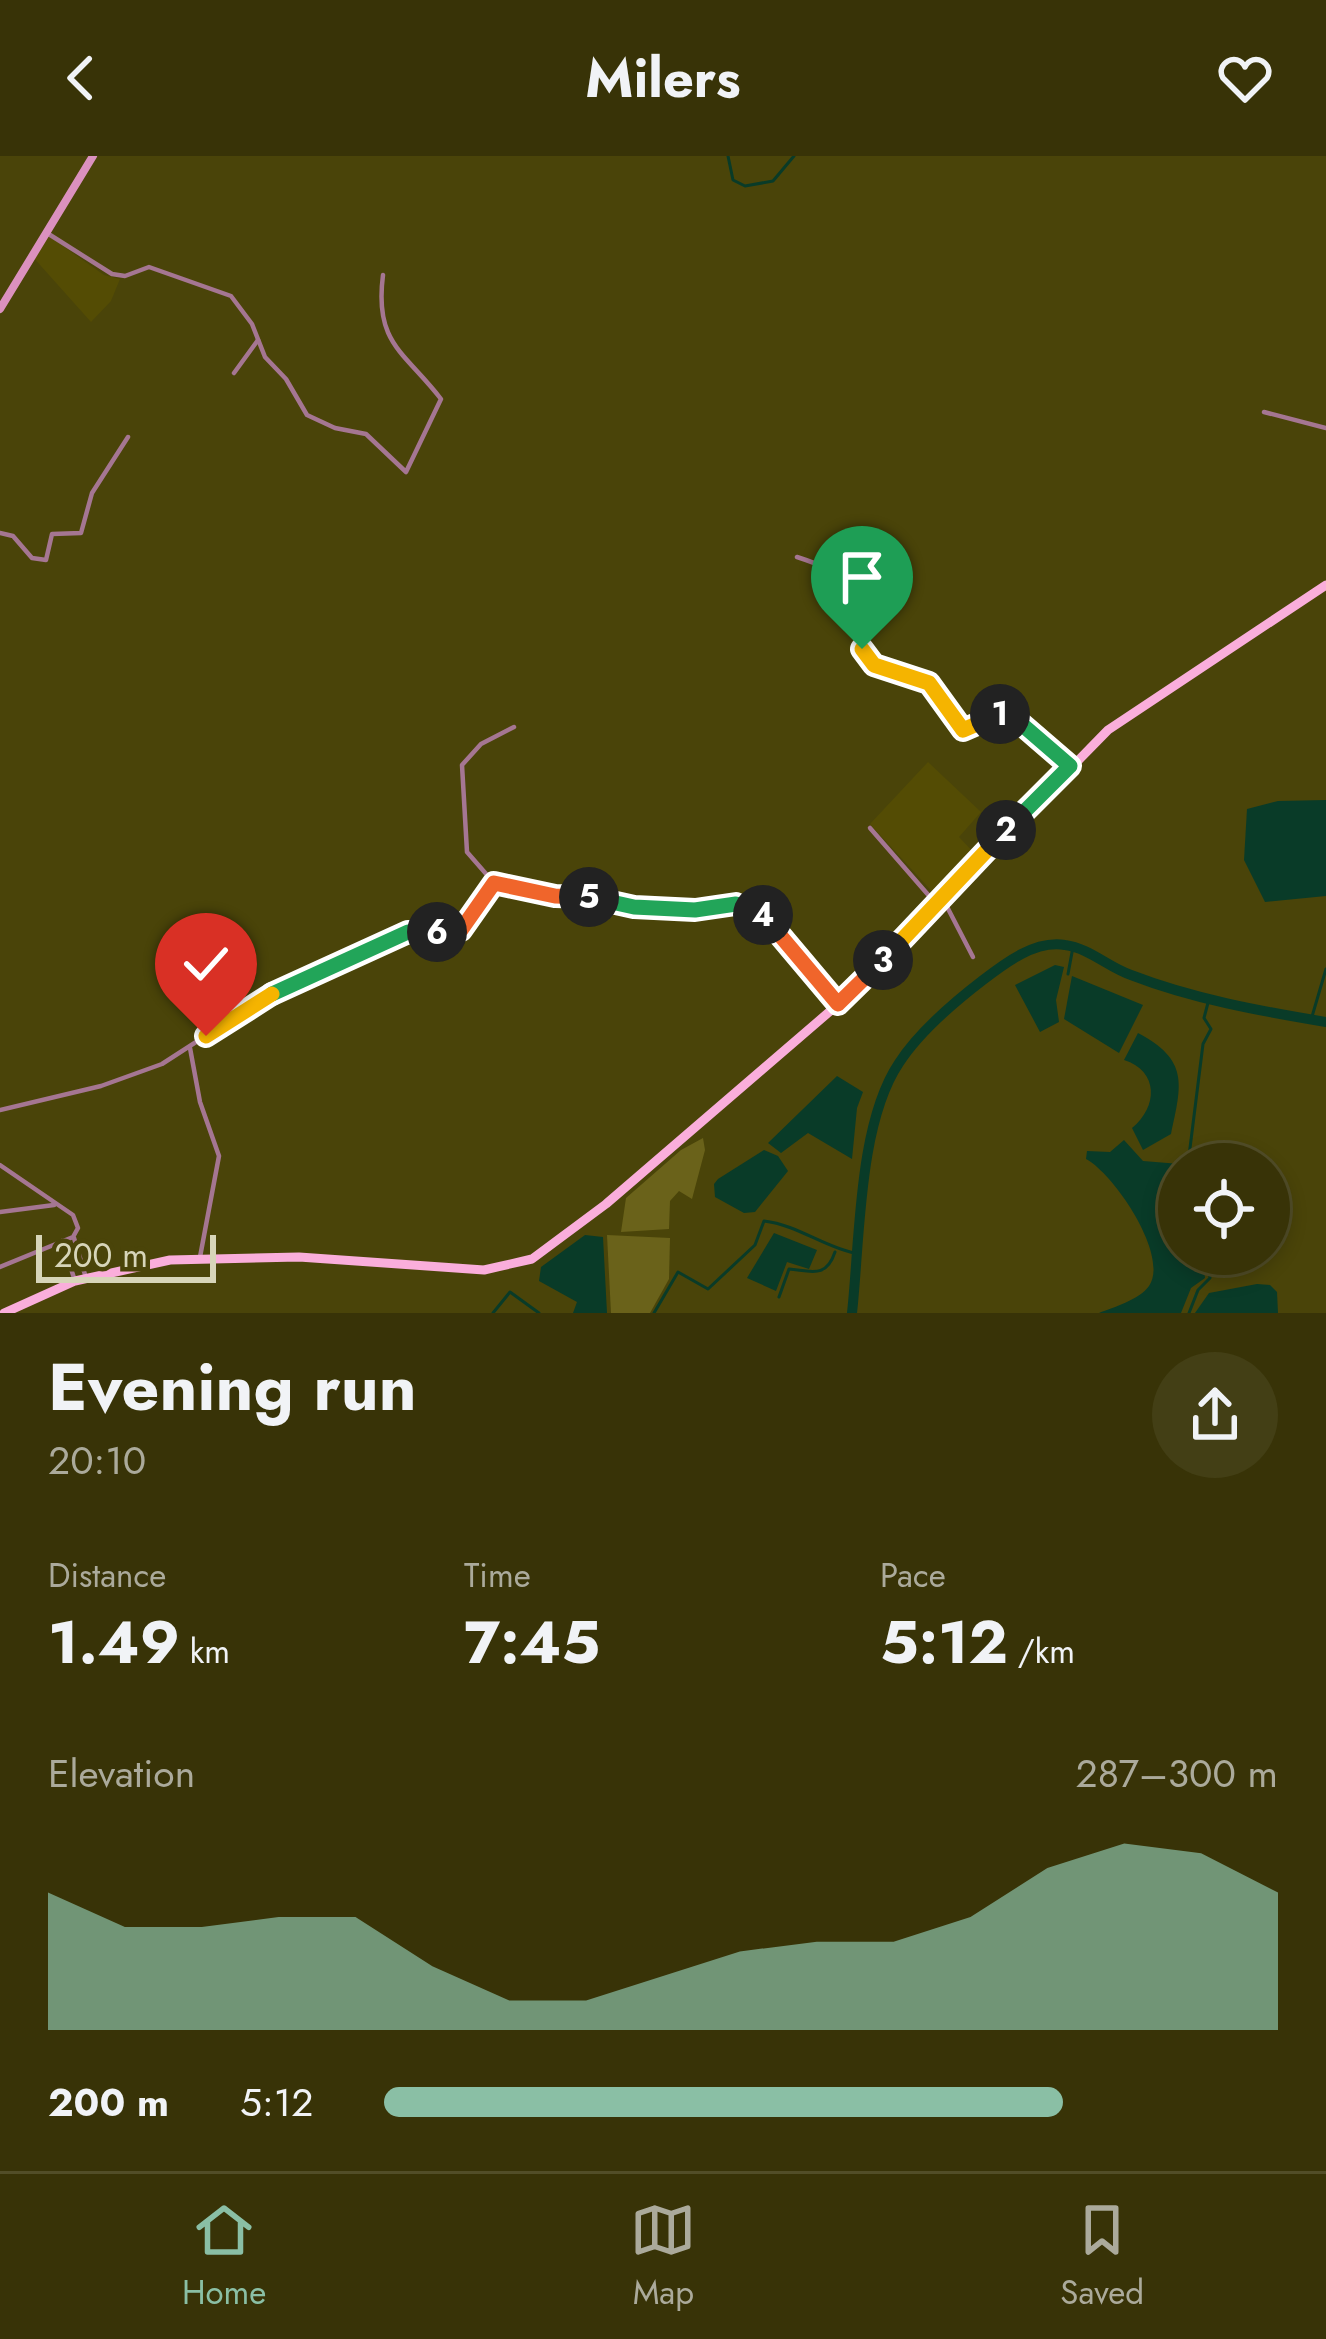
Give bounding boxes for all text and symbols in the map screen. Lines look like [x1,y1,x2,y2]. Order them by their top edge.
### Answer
text: Milers [585,39,741,117]
icon: back [48,45,114,111]
icon: heart [1212,45,1278,111]
pin [811,526,913,649]
icon: arrive [829,544,895,610]
pin: 1 [970,684,1030,744]
text: 1 [992,690,1008,737]
pin: 2 [976,800,1036,860]
text: 2 [995,806,1017,853]
pin: 5 [559,867,619,927]
text: 5 [578,873,600,920]
pin: 4 [733,885,793,945]
text: 4 [751,891,775,938]
pin: 6 [407,902,467,962]
text: 6 [426,908,448,955]
pin [155,913,257,1036]
pin: 3 [853,930,913,990]
icon: check [173,931,239,997]
text: 3 [873,936,893,983]
map controls [1158,1143,1290,1275]
button: locate [1158,1143,1290,1275]
scale bar [36,1229,216,1282]
text: 200 m [54,1232,148,1279]
text: Evening run [48,1339,417,1435]
button: share [1152,1352,1278,1478]
text: 20:10 [48,1432,146,1489]
text: Distance [48,1552,166,1599]
text: Time [464,1552,531,1599]
text: Pace [880,1552,946,1599]
text: 1.49 [48,1599,180,1686]
text: 7:45 [464,1599,600,1686]
text: 5:12 [880,1599,1008,1686]
text: km [180,1628,230,1675]
text: /km [1008,1628,1075,1675]
text: Elevation [48,1745,195,1802]
text: 287–300 m [1076,1745,1278,1802]
text: 200 m [48,2074,169,2131]
text: 5:12 [240,2074,313,2131]
tab: Home [182,2197,266,2316]
tab: Map [630,2197,696,2316]
tab: Saved [1060,2197,1144,2316]

